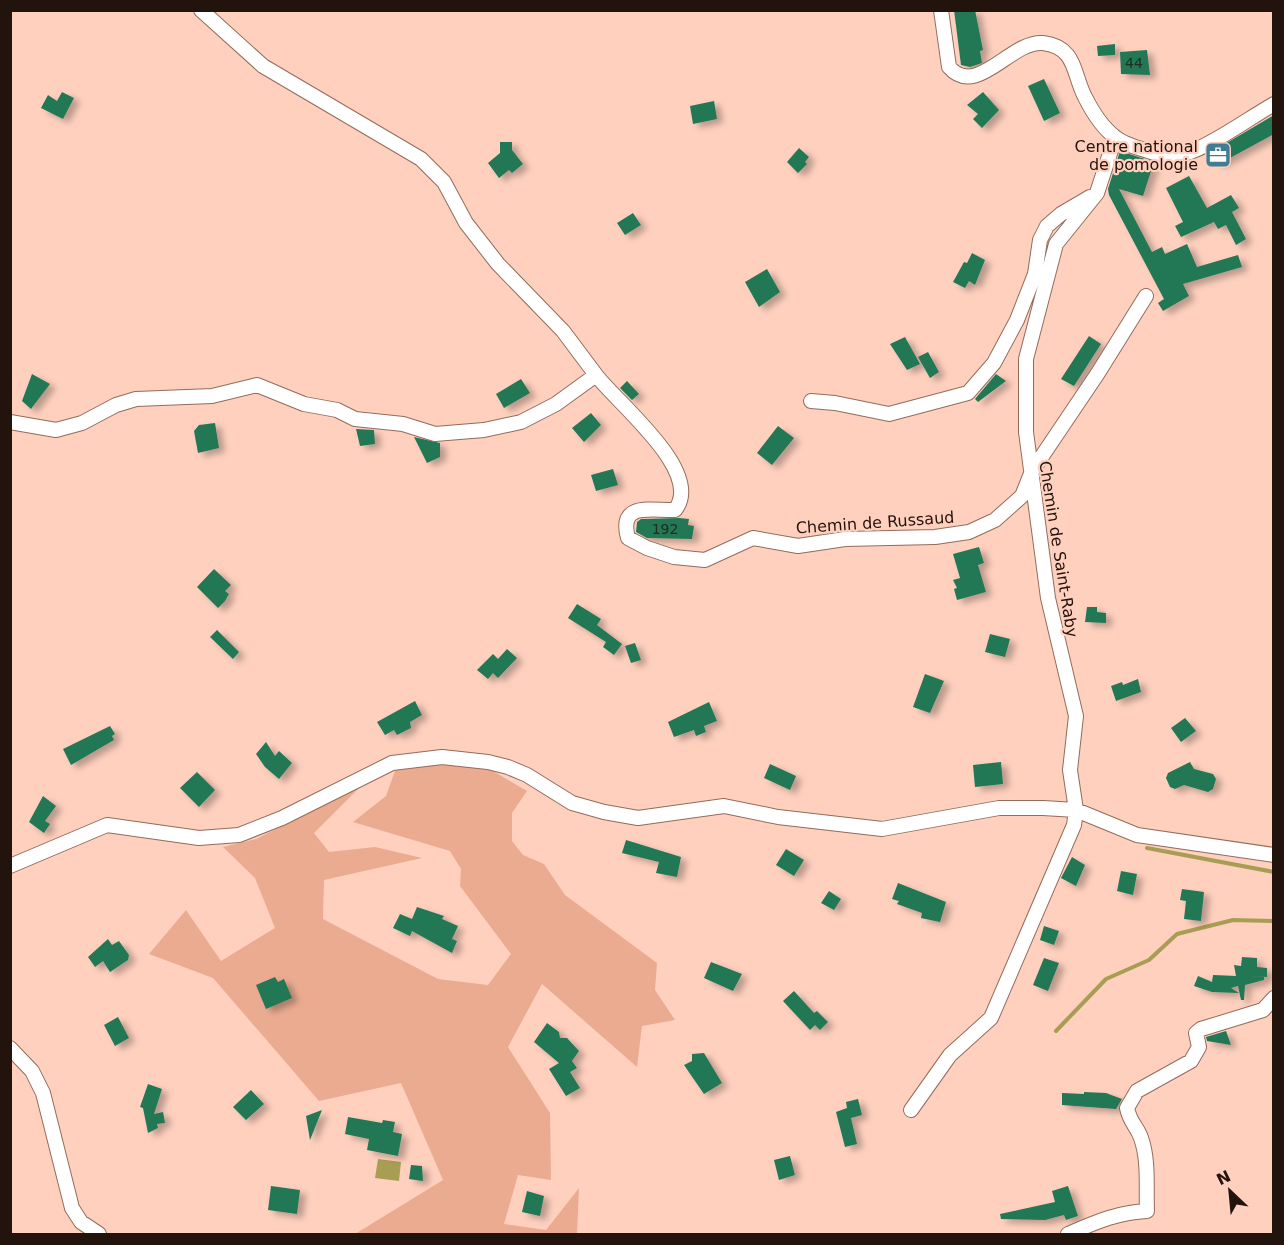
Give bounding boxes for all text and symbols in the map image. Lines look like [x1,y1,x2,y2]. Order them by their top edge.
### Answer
house number: 44 [1125,55,1143,71]
place label: Centre national de pomologie [1075,137,1198,174]
office icon: Centre national de pomologie [1203,140,1233,170]
street label: Chemin de Saint-Raby [1035,460,1082,639]
street label: Chemin de Russaud [795,507,955,538]
house number: 192 [652,521,678,537]
north arrow [1200,1161,1260,1221]
text: N [1213,1166,1234,1189]

